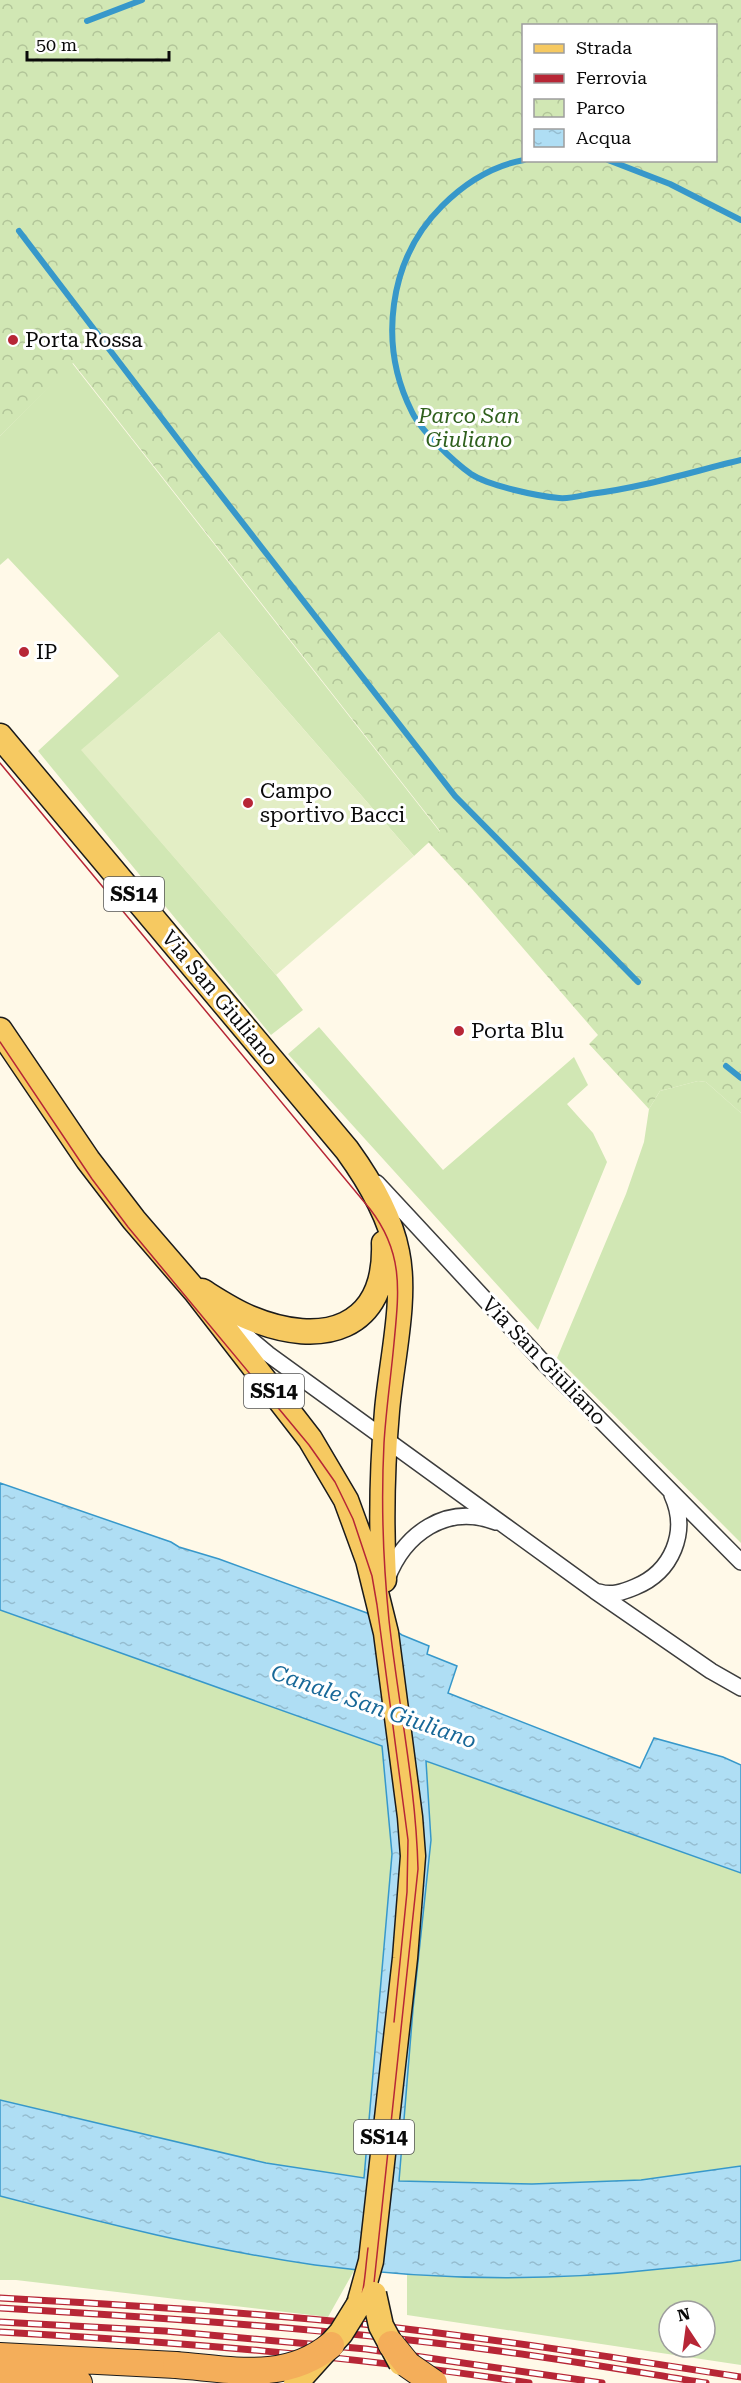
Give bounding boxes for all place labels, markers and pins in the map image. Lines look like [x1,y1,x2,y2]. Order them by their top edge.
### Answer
place label: Porta Rossa [25,328,143,352]
marker: Porta Rossa [6,333,20,347]
place label: IP [36,640,57,664]
marker: IP [17,645,31,659]
place label: Campo sportivo Bacci [260,779,406,827]
marker: Campo sportivo Bacci [241,796,255,810]
place label: Porta Blu [471,1019,564,1043]
marker: Porta Blu [452,1024,466,1038]

